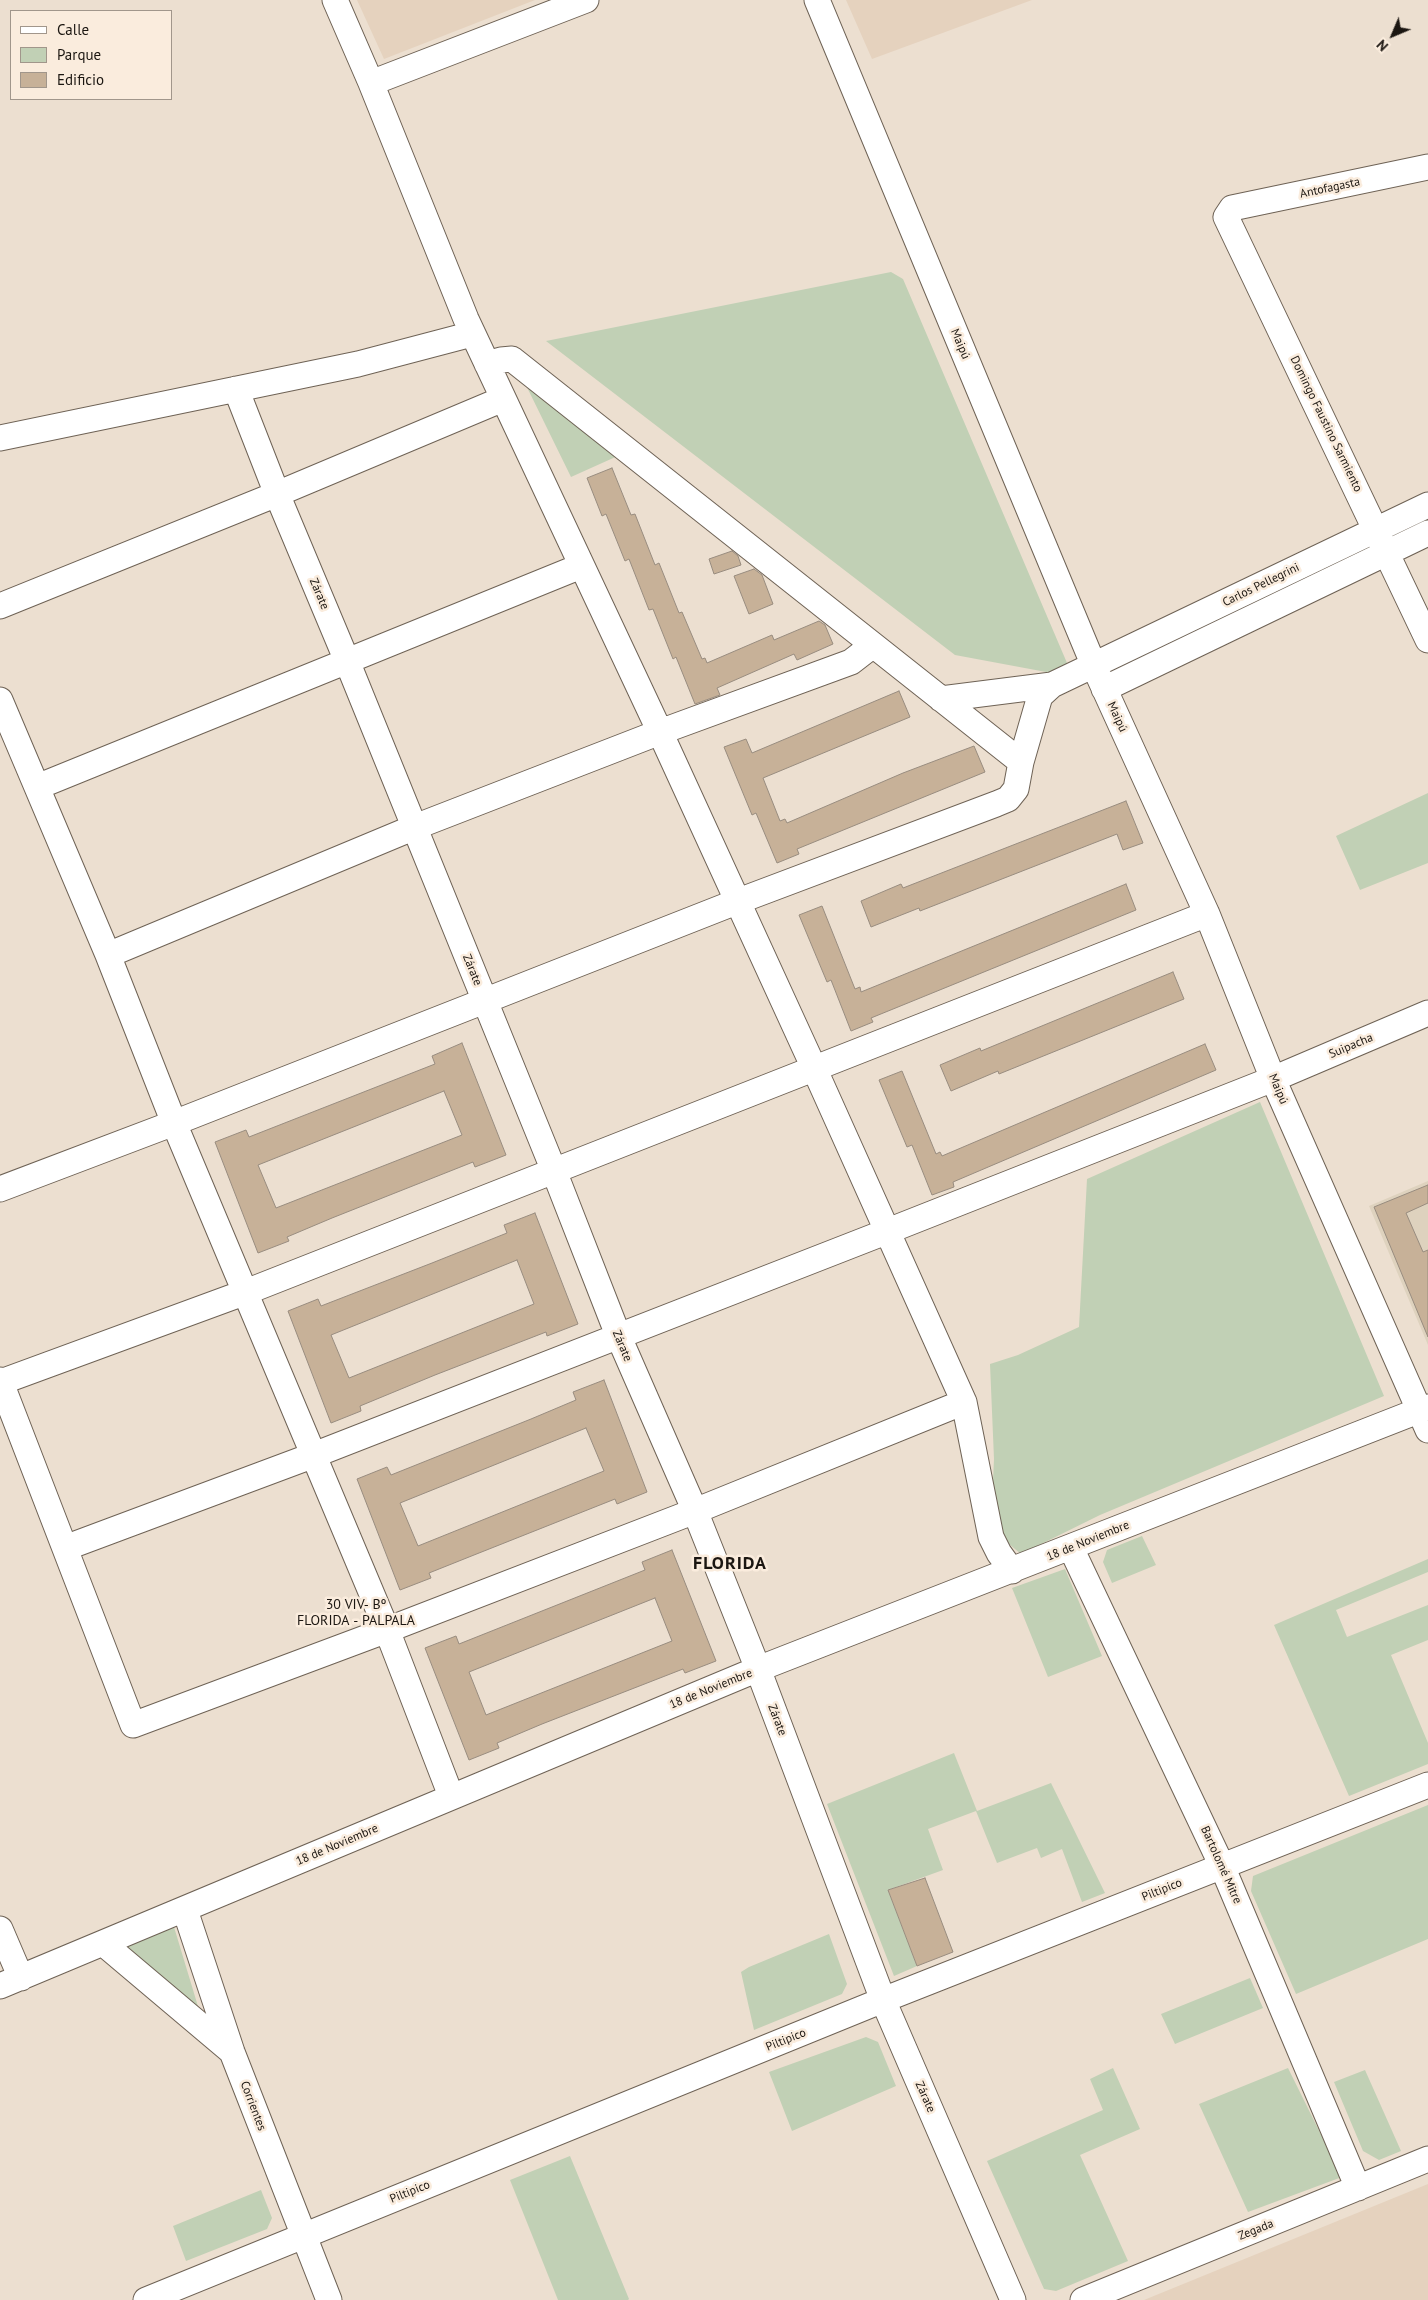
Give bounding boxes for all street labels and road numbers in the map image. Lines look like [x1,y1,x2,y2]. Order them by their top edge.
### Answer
street label: Antofagasta [1299,175,1361,201]
street label: Maipú [947,327,973,361]
street label: Domingo Faustino Sarmiento [1287,354,1365,494]
street label: Carlos Pellegrini [1220,560,1302,610]
street label: Zárate [306,576,332,612]
street label: Maipú [1104,700,1130,734]
street label: Zárate [459,952,485,988]
street label: Suipacha [1327,1030,1375,1062]
street label: Maipú [1265,1072,1291,1106]
street label: Zárate [609,1328,635,1364]
street label: 18 de Noviembre [1045,1518,1131,1564]
street label: 18 de Noviembre [668,1666,754,1712]
street label: Zárate [764,1702,790,1738]
street label: 18 de Noviembre [294,1821,380,1869]
street label: Bartolomé Mitre [1197,1824,1245,1906]
street label: Piltipico [1140,1875,1184,1905]
street label: Piltipico [764,2025,808,2055]
street label: Corrientes [237,2079,269,2133]
street label: Zárate [912,2079,938,2115]
street label: Piltipico [388,2177,432,2207]
street label: Zegada [1236,2216,1276,2244]

